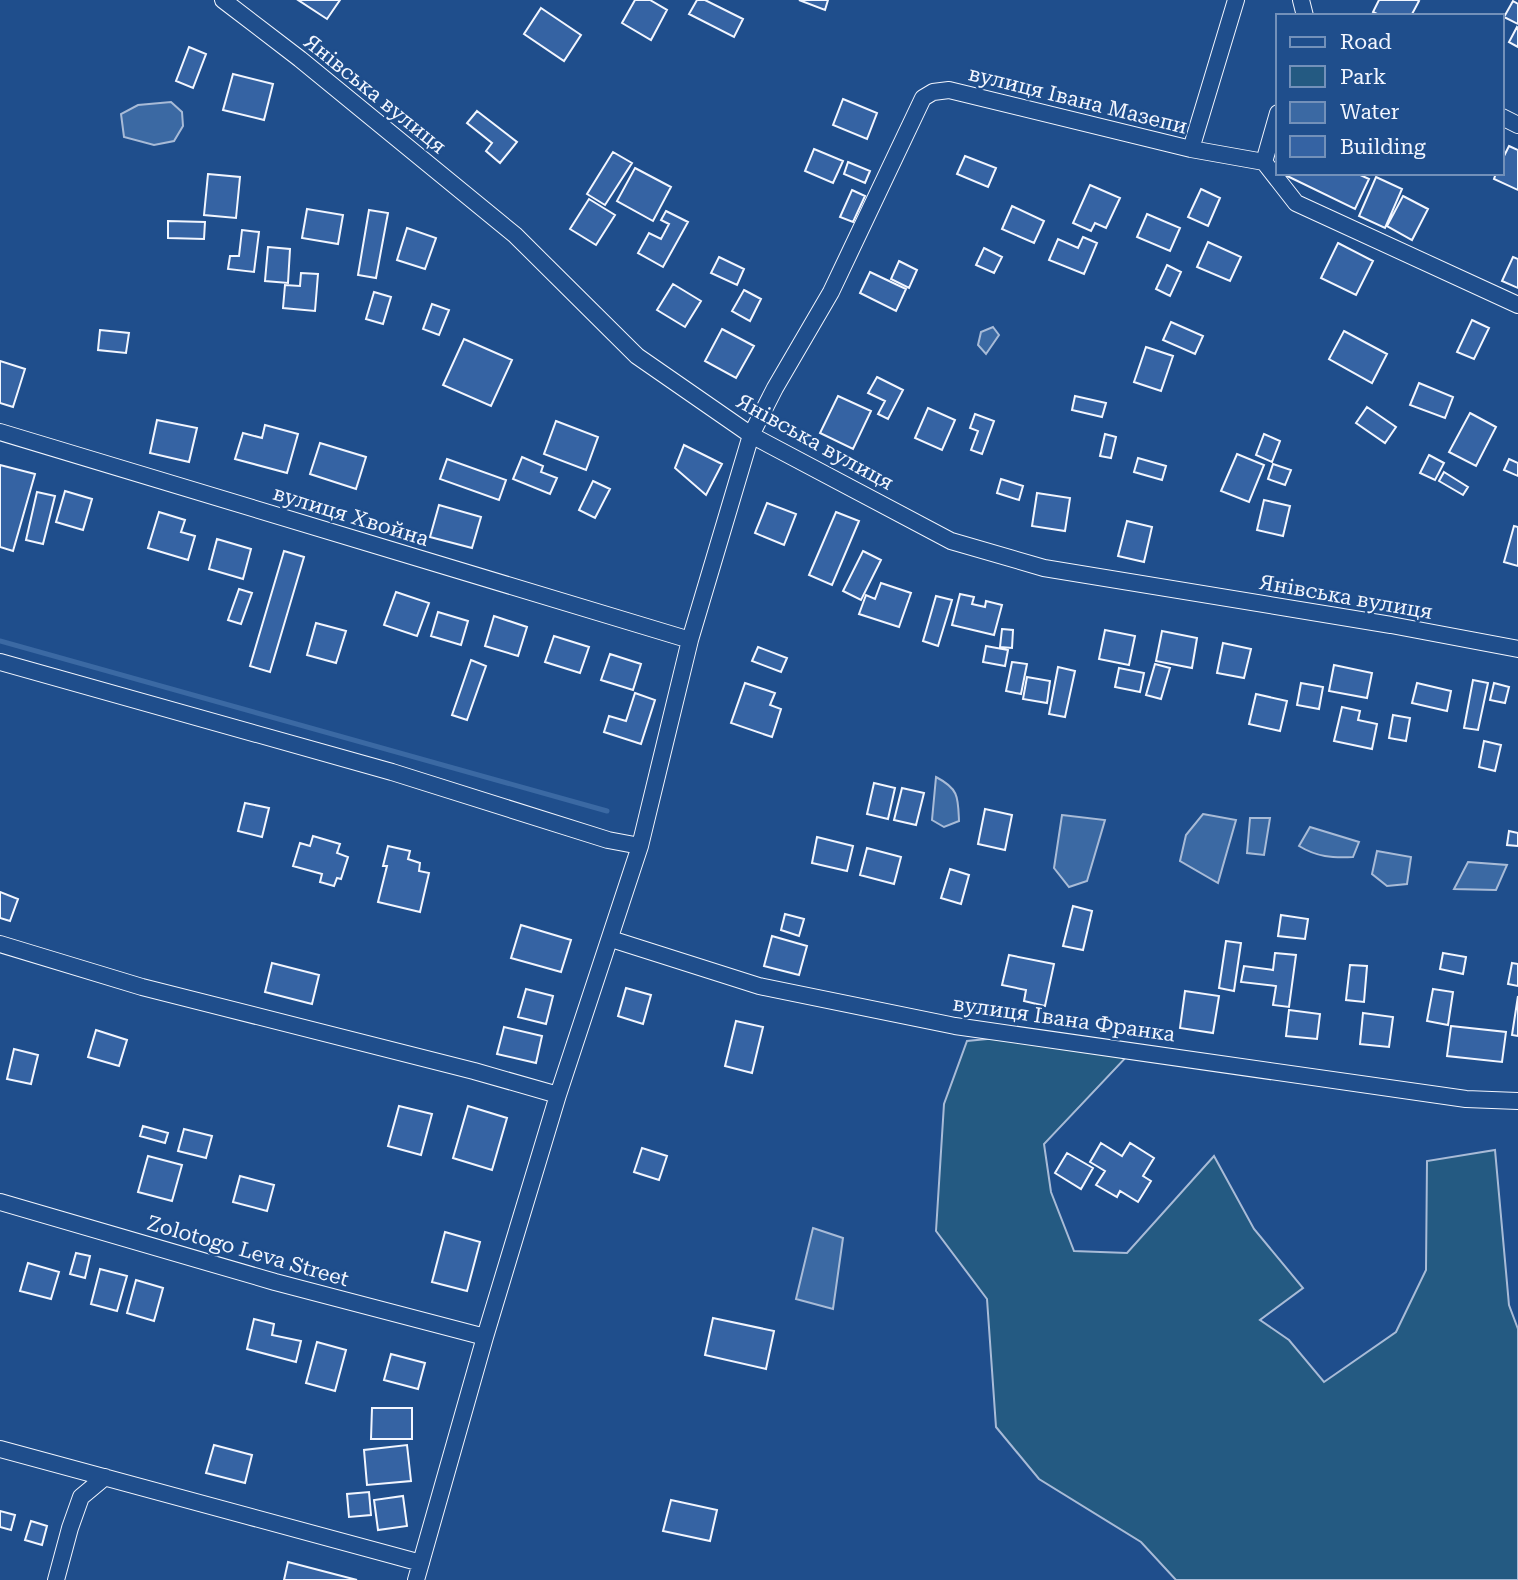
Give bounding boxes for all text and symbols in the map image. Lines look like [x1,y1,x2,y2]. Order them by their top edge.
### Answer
legend [1276,14,1504,175]
street label: Янівська вулиця [299,29,451,159]
text: Road [1340,30,1392,54]
street label: вулиця Івана Мазепи [966,61,1190,139]
text: Park [1340,65,1386,89]
text: Water [1340,100,1400,124]
text: Building [1340,135,1426,159]
street label: Янівська вулиця [732,389,898,495]
street label: вулиця Хвойна [270,481,432,551]
street label: Янівська вулиця [1257,570,1435,624]
street label: вулиця Івана Франка [951,992,1177,1047]
street label: Zolotogo Leva Street [144,1211,352,1291]

